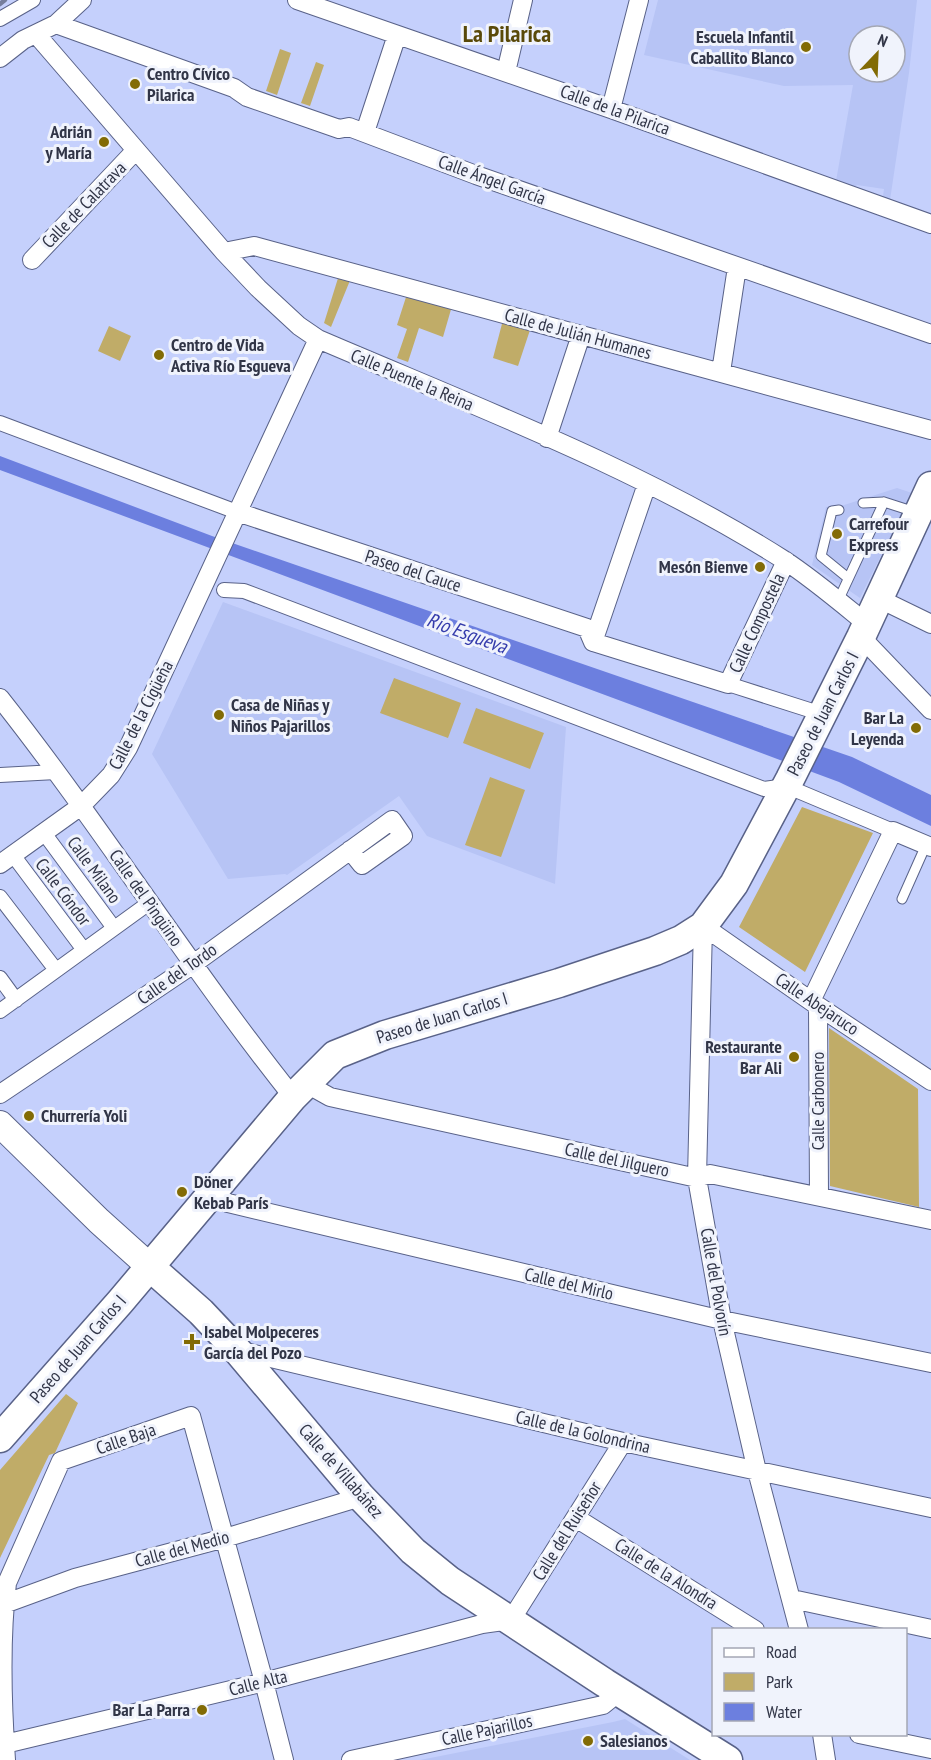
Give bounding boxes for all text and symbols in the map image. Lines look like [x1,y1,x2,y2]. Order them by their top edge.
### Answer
district label: La Pilarica [463,18,551,49]
north arrow [847,24,907,84]
place label: Escuela Infantil Caballito Blanco [691,25,795,69]
text: N [875,29,891,51]
marker: Escuela Infantil Caballito Blanco [799,40,813,54]
place label: Centro Cívico Pilarica [147,62,230,106]
marker: Centro Cívico Pilarica [128,77,142,91]
street label: Calle de la Pilarica [557,79,673,140]
place label: Adrián y María [45,120,92,164]
marker: Adrián y María [97,135,111,149]
street label: Calle Ángel García [435,149,549,210]
street label: Calle de Calatrava [37,156,131,253]
street label: Calle de Julián Humanes [502,303,654,364]
place label: Centro de Vida Activa Río Esgueva [170,333,291,377]
street label: Calle Puente la Reina [347,343,477,416]
marker: Centro de Vida Activa Río Esgueva [152,348,166,362]
place label: Carrefour Express [849,512,910,556]
marker: Carrefour Express [830,527,844,541]
street label: Paseo del Cauce [362,544,464,597]
place label: Mesón Bienve [659,555,748,578]
marker: Mesón Bienve [753,560,767,574]
street label: Calle Compostela [723,569,790,676]
water label: Río Esgueva [423,607,511,660]
street label: Paseo de Juan Carlos I [781,648,864,780]
street label: Calle de la Cigüeña [103,656,178,773]
place label: Casa de Niñas y Niños Pajarillos [231,693,330,737]
place label: Bar La Leyenda [851,706,904,750]
marker: Casa de Niñas y Niños Pajarillos [212,708,226,722]
marker: Bar La Leyenda [909,721,923,735]
street label: Calle Milano [62,832,127,908]
street label: Calle del Pingüino [105,845,188,951]
street label: Calle Cóndor [31,853,96,930]
street label: Calle del Tordo [132,938,221,1009]
street label: Calle Abejaruco [771,967,864,1040]
street label: Paseo de Juan Carlos I [373,987,510,1048]
place label: Restaurante Bar Ali [705,1035,782,1079]
marker: Restaurante Bar Ali [787,1050,801,1064]
street label: Calle Carbonero [806,1051,829,1150]
place label: Churrería Yoli [41,1104,127,1127]
marker: Churrería Yoli [22,1109,36,1123]
street label: Calle del Jilguero [563,1137,672,1182]
place label: Döner Kebab París [194,1170,269,1214]
marker: Döner Kebab París [175,1185,189,1199]
street label: Calle del Polvorín [696,1226,737,1338]
street label: Calle del Mirlo [522,1262,616,1305]
street label: Paseo de Juan Carlos I [24,1290,131,1408]
place label: Isabel Molpeceres García del Pozo [204,1320,319,1364]
marker: Isabel Molpeceres García del Pozo [185,1335,199,1349]
street label: Calle de la Golondrina [514,1405,653,1458]
street label: Calle Baja [93,1418,159,1459]
street label: Calle de Villabáñez [294,1419,389,1523]
street label: Calle del Ruiseñor [527,1477,606,1585]
street label: Calle del Medio [132,1525,232,1572]
street label: Calle de la Alondra [611,1533,722,1614]
legend [712,1628,907,1736]
text: Road [766,1640,797,1663]
street label: Calle Alta [226,1664,289,1701]
text: Park [766,1670,793,1693]
place label: Bar La Parra [112,1698,190,1721]
text: Water [766,1700,802,1723]
marker: Bar La Parra [195,1703,209,1717]
street label: Calle Pajarillos [440,1709,534,1750]
place label: Salesianos [600,1729,668,1752]
marker: Salesianos [581,1734,595,1748]

